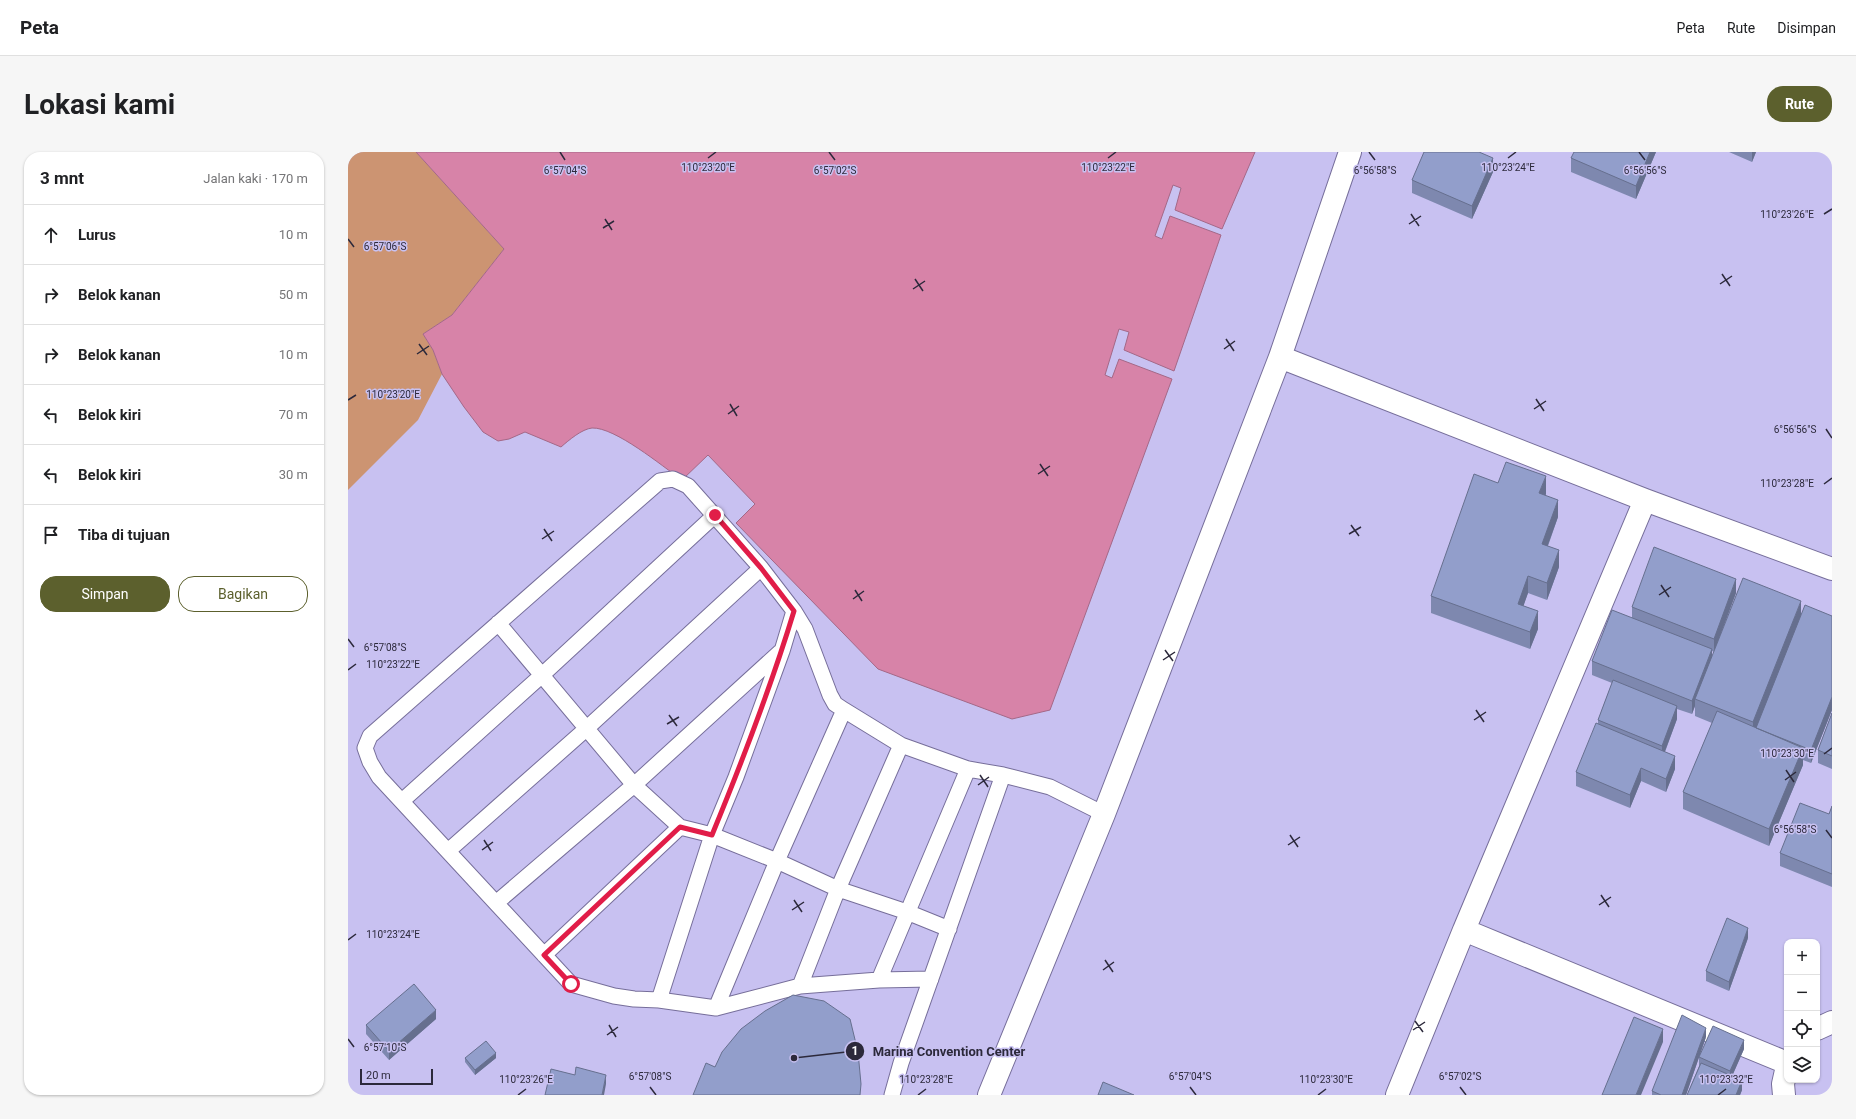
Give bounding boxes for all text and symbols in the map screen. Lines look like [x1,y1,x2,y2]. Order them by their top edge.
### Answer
text: Peta [20,16,59,39]
text: Peta [1677,20,1705,36]
text: Rute [1727,20,1755,36]
text: Disimpan [1777,20,1836,36]
button: Rute [1767,86,1832,122]
text: Lokasi kami [24,88,175,121]
text: 110°23'20"E [681,162,735,173]
text: 110°23'22"E [1081,162,1135,173]
text: 110°23'24"E [1481,162,1535,173]
text: 6°57'04"S [544,165,586,176]
text: 6°57'02"S [814,165,856,176]
text: 6°56'58"S [1354,165,1396,176]
text: 6°56'56"S [1624,165,1666,176]
text: 3 mnt [40,168,84,188]
text: Jalan kaki · 170 m [203,171,308,186]
text: 110°23'26"E [1760,209,1814,220]
icon: ahead [40,224,62,246]
text: Lurus [78,226,116,244]
text: 10 m [279,227,308,242]
text: 6°57'06"S [364,241,406,252]
icon: right [40,284,62,306]
text: Belok kanan [78,286,161,304]
text: 50 m [279,287,308,302]
icon: right [40,344,62,366]
text: Belok kanan [78,346,161,364]
text: 10 m [279,347,308,362]
text: 110°23'20"E [366,389,420,400]
icon: left [40,404,62,426]
text: Belok kiri [78,406,141,424]
text: 70 m [279,407,308,422]
text: 6°56'56"S [1774,424,1816,435]
icon: left [40,464,62,486]
text: Belok kiri [78,466,141,484]
text: 30 m [279,467,308,482]
text: 110°23'28"E [1760,478,1814,489]
route end [706,506,724,524]
icon: arrive [40,524,62,546]
text: Tiba di tujuan [78,526,170,544]
button: Simpan [40,576,170,612]
button: Bagikan [178,576,308,612]
text: 6°57'08"S [364,642,406,653]
text: 110°23'22"E [366,659,420,670]
text: 110°23'30"E [1760,748,1814,759]
text: 6°56'58"S [1774,824,1816,835]
text: 110°23'24"E [366,929,420,940]
map controls [1784,939,1820,1083]
button: + [1784,939,1820,975]
route start [562,975,580,993]
button: − [1784,975,1820,1011]
button: locate [1784,1011,1820,1047]
callout: Marina Convention Center [845,1039,1033,1064]
text: 6°57'10"S [364,1042,406,1053]
text: 1 [852,1044,858,1058]
text: Marina Convention Center [873,1044,1026,1059]
button: layers [1784,1047,1820,1083]
scale bar [360,1067,433,1086]
text: 20 m [366,1069,391,1082]
text: 6°57'08"S [629,1071,671,1082]
text: 6°57'04"S [1169,1071,1211,1082]
text: 6°57'02"S [1439,1071,1481,1082]
text: 110°23'26"E [499,1074,553,1085]
text: 110°23'28"E [899,1074,953,1085]
text: 110°23'30"E [1299,1074,1353,1085]
text: 110°23'32"E [1699,1074,1753,1085]

